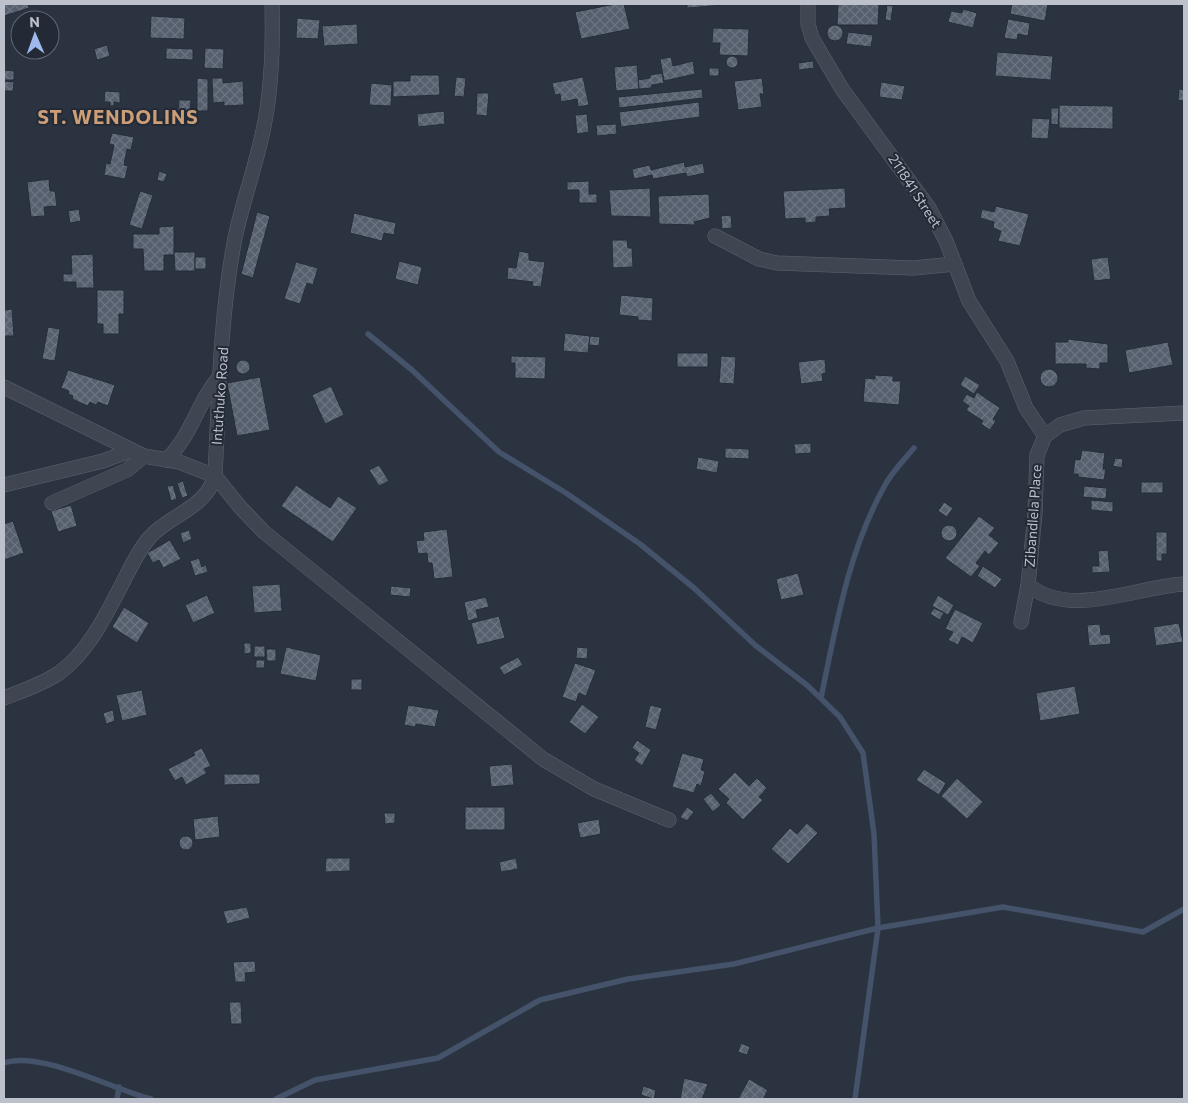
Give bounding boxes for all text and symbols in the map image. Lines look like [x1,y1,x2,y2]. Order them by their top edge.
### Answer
north arrow [10,10,60,60]
text: N [29,13,40,30]
district label: ST. WENDOLINS [37,105,199,128]
street label: 211841 Street [885,151,946,231]
street label: Intuthuko Road [208,346,231,445]
street label: Zibandlela Place [1020,464,1045,568]

